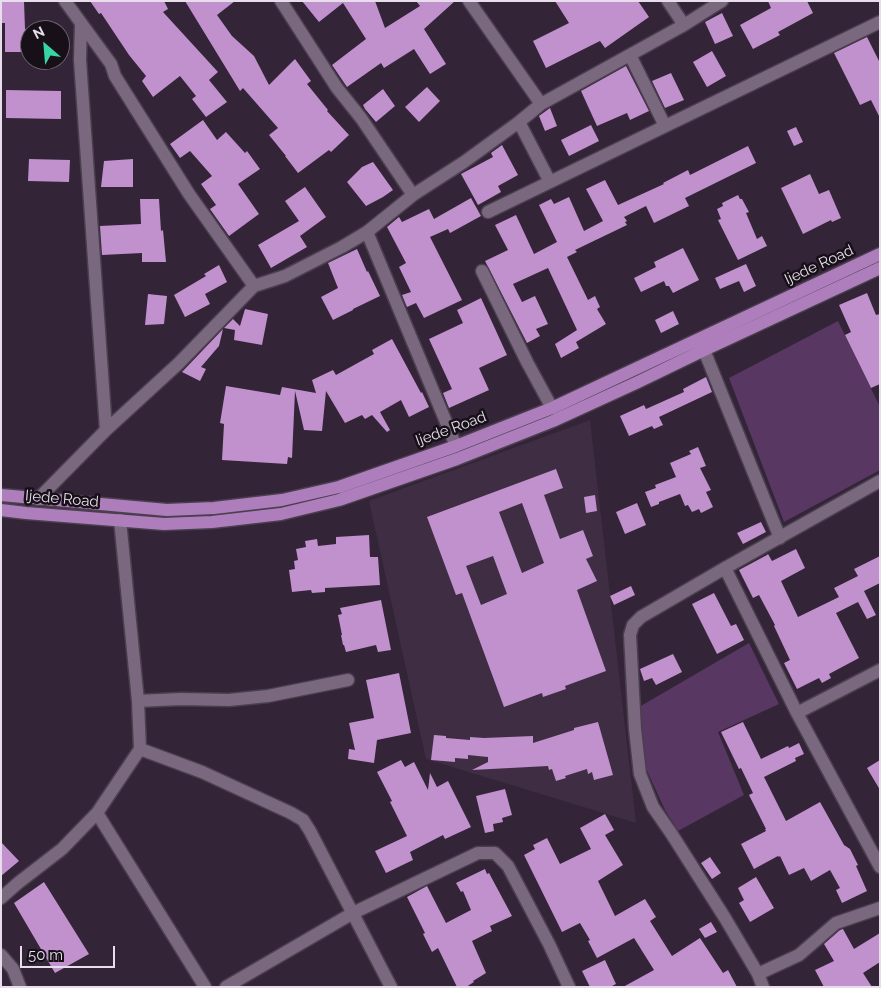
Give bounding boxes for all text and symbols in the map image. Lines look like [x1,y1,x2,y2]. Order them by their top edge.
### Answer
north arrow [20,20,70,70]
text: N [30,23,47,42]
street label: Ijede Road [782,241,856,289]
street label: Ijede Road [413,408,489,450]
street label: Ijede Road [24,487,100,511]
scale bar [22,936,118,968]
text: 50 m [28,946,63,964]

